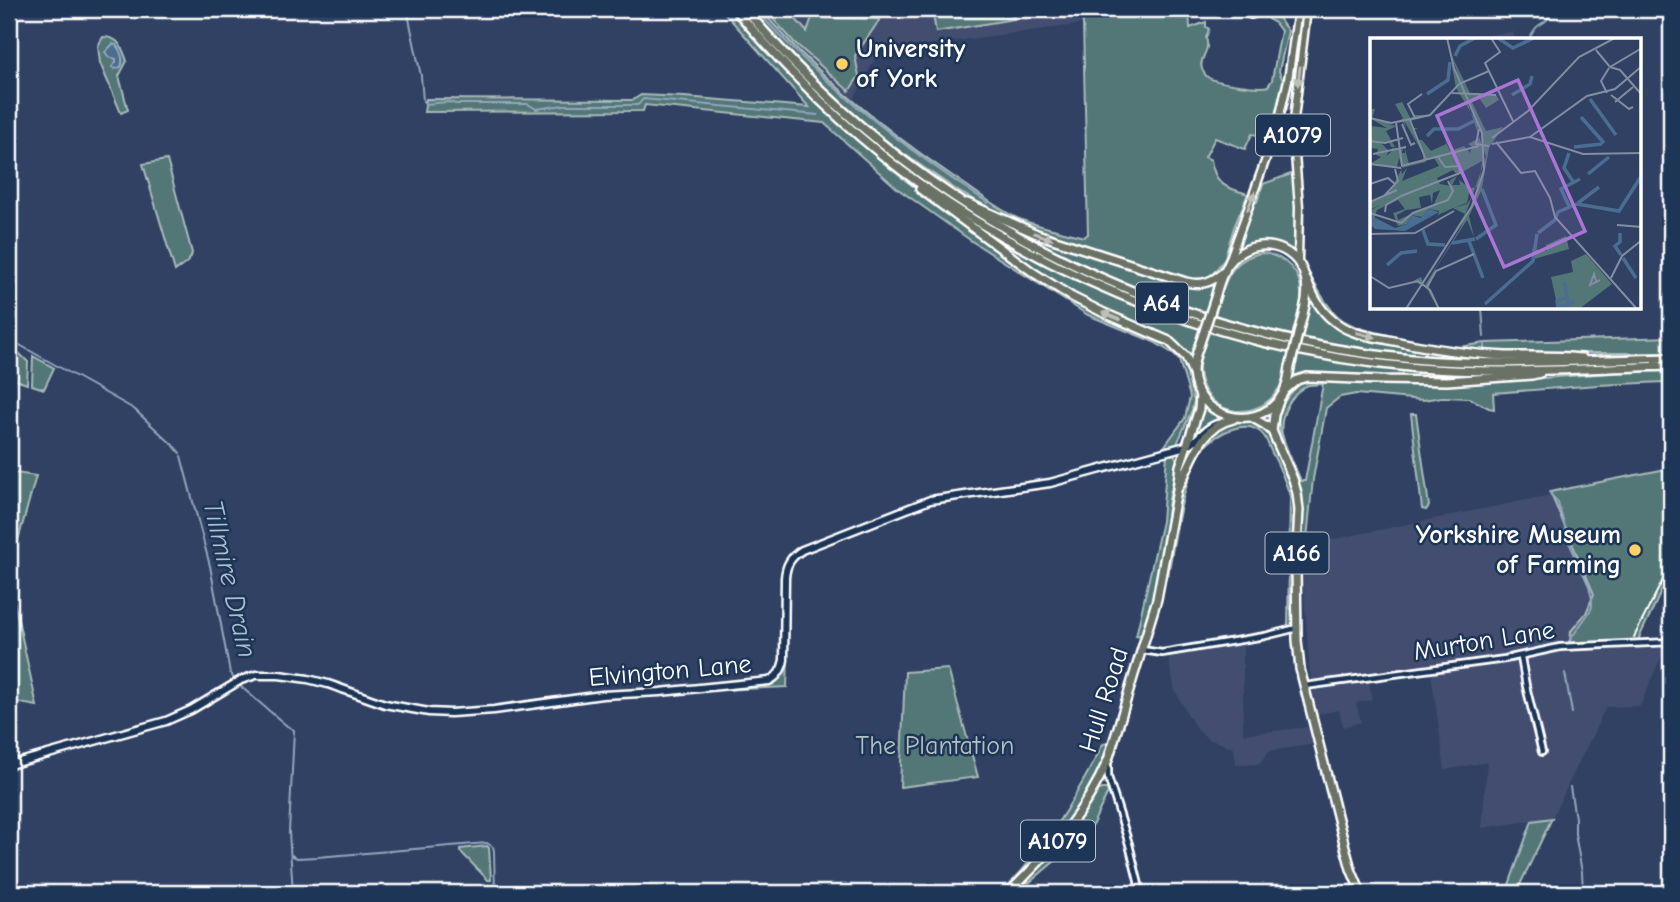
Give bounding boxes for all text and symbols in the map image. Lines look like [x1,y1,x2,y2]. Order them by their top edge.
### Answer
place label: University of York [856,34,966,94]
inset map [1370,38,1642,310]
marker: University of York [834,56,850,72]
one-way arrow [1293,66,1304,88]
road number: A1079 [1256,114,1330,155]
one-way arrow [1245,191,1256,212]
one-way arrow [1033,231,1054,242]
road number: A64 [1136,282,1188,324]
one-way arrow [1101,310,1122,321]
one-way arrow [1355,330,1377,341]
water label: Tillmire Drain [196,497,264,661]
place label: Yorkshire Museum of Farming [1416,520,1621,580]
road number: A166 [1266,532,1328,574]
marker: Yorkshire Museum of Farming [1627,542,1643,558]
street label: Murton Lane [1411,615,1557,667]
street label: Hull Road [1073,644,1135,756]
street label: Elvington Lane [587,649,753,693]
park label: The Plantation [856,731,1014,761]
road number: A1079 [1021,820,1095,862]

